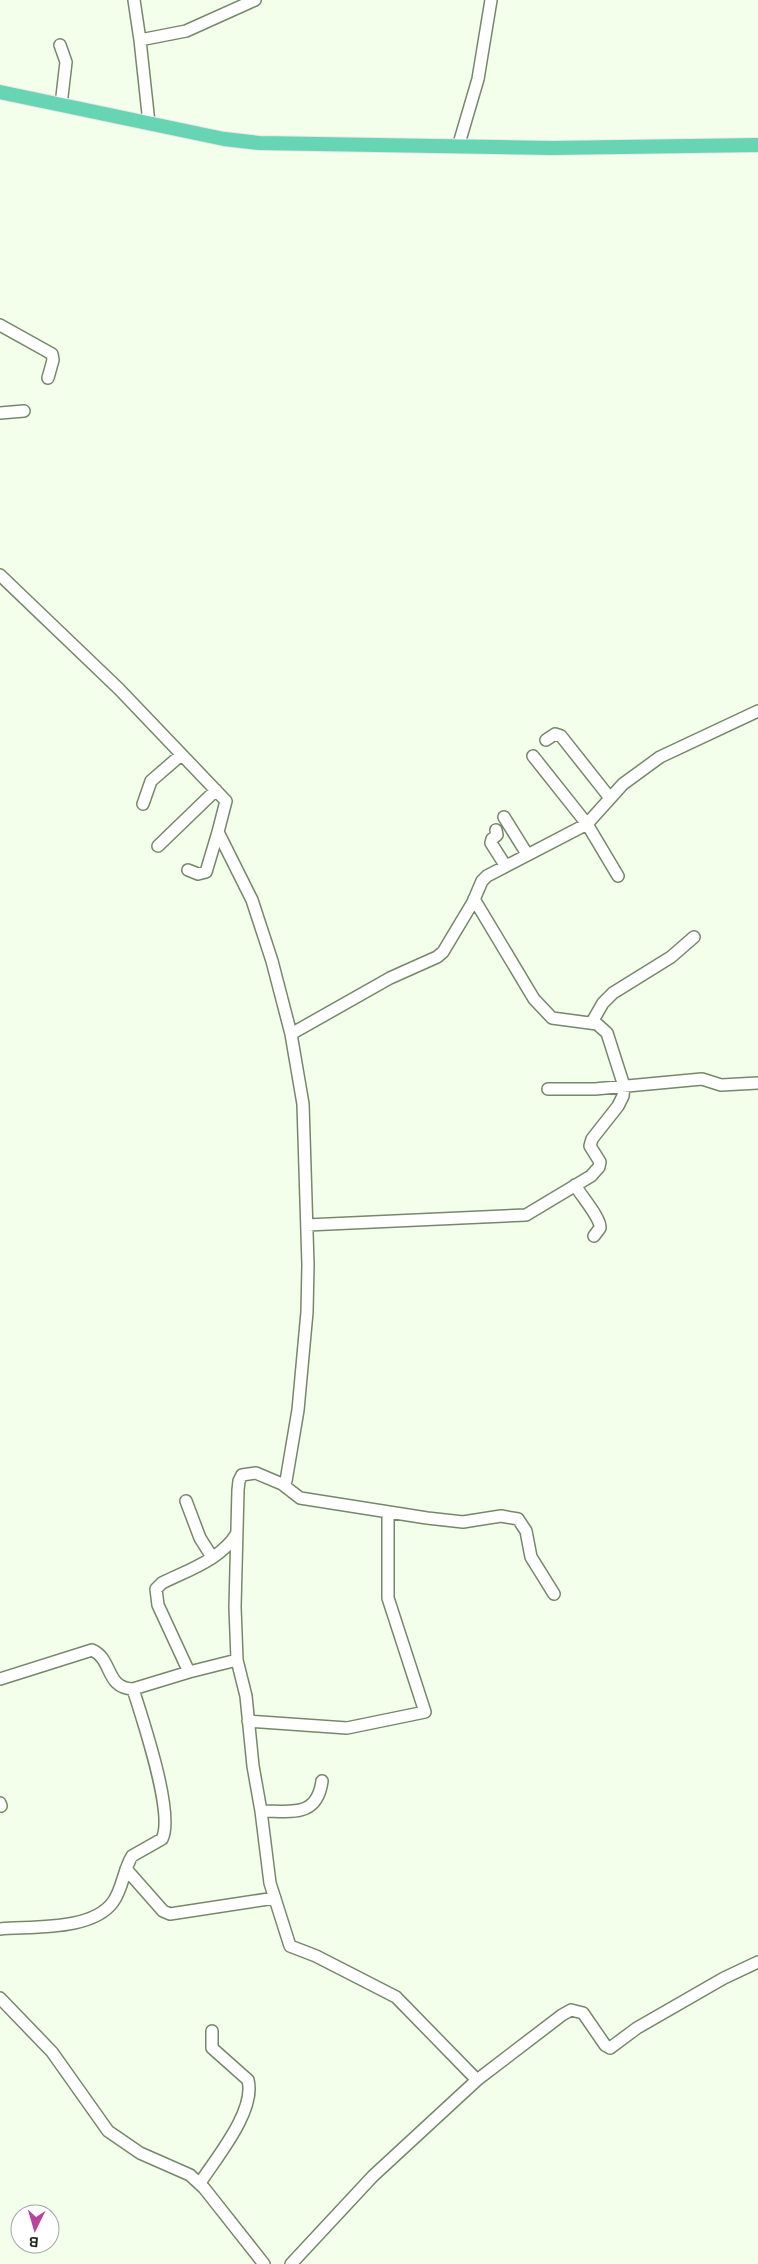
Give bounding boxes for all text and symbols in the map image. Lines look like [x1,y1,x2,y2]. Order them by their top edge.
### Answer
north arrow [10,2204,60,2254]
text: B [28,2234,39,2250]

